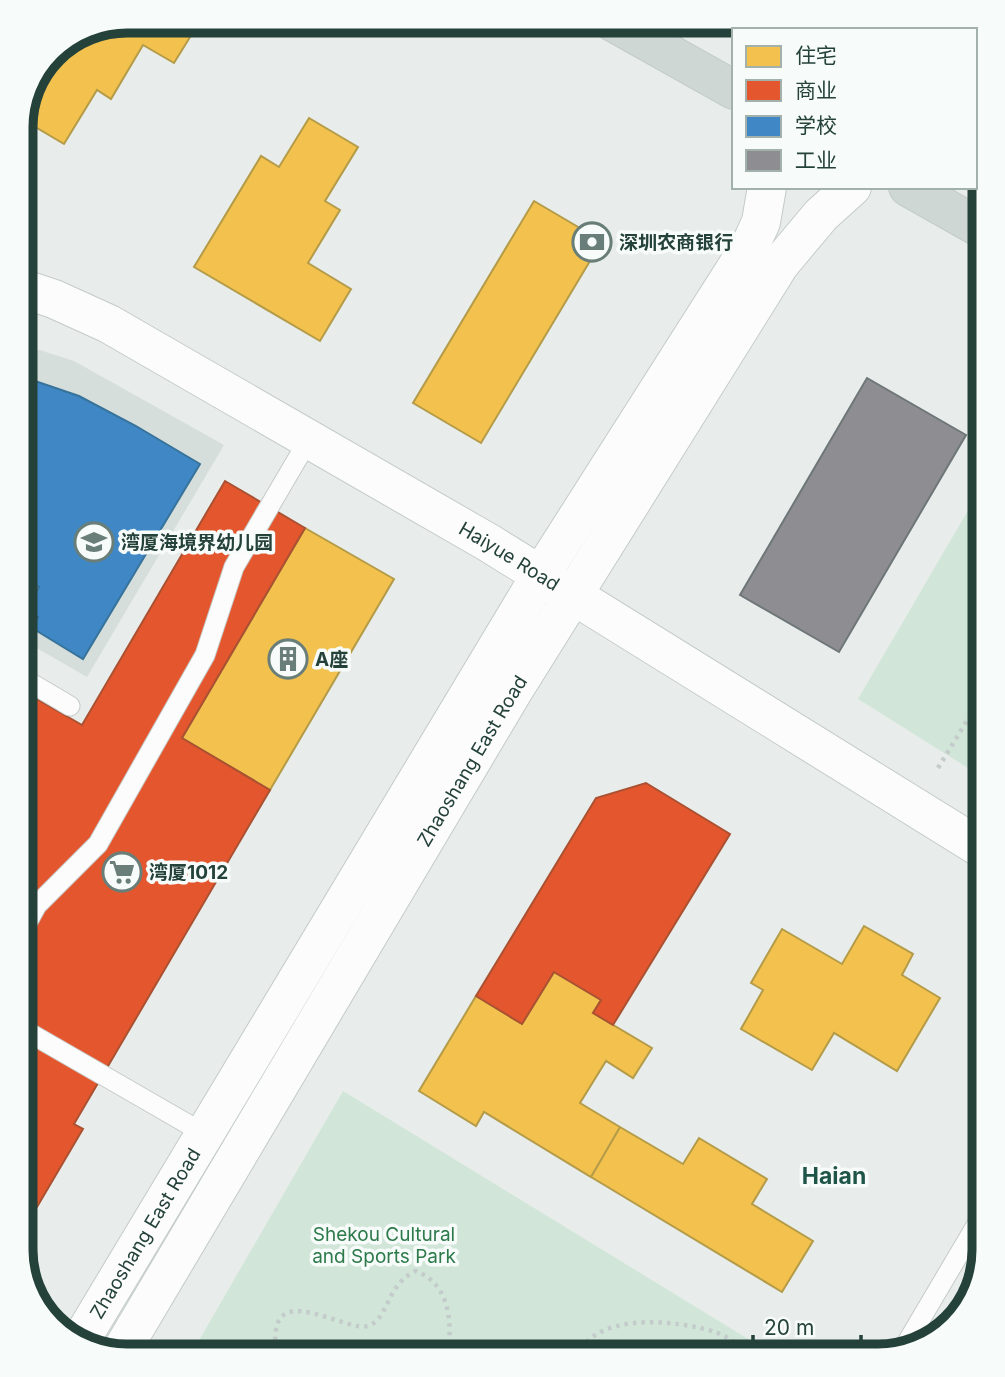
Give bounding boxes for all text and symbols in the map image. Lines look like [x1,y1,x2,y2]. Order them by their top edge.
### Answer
legend [732,28,977,189]
text: 住宅 [795,43,837,68]
text: 商业 [795,78,837,103]
text: 学校 [795,113,837,138]
text: 工业 [795,148,837,173]
bank icon: 深圳农商银行 [571,221,613,263]
place label: 深圳农商银行 [619,231,733,254]
street label: Haiyue Road [455,517,564,595]
school or university icon: 湾厦海境界幼儿园 [73,521,115,563]
place label: 湾厦海境界幼儿园 [121,531,273,554]
building icon: A座 [267,638,309,680]
place label: A座 [315,648,348,671]
street label: Zhaoshang East Road [412,671,532,851]
supermarket icon: 湾厦1012 [101,851,143,893]
place label: 湾厦1012 [149,861,228,884]
street label: Zhaoshang East Road [85,1144,205,1323]
district label: Haian [802,1162,866,1190]
park label: Shekou Cultural and Sports Park [312,1223,456,1268]
scale bar [753,1304,862,1348]
text: 20 m [764,1315,814,1340]

